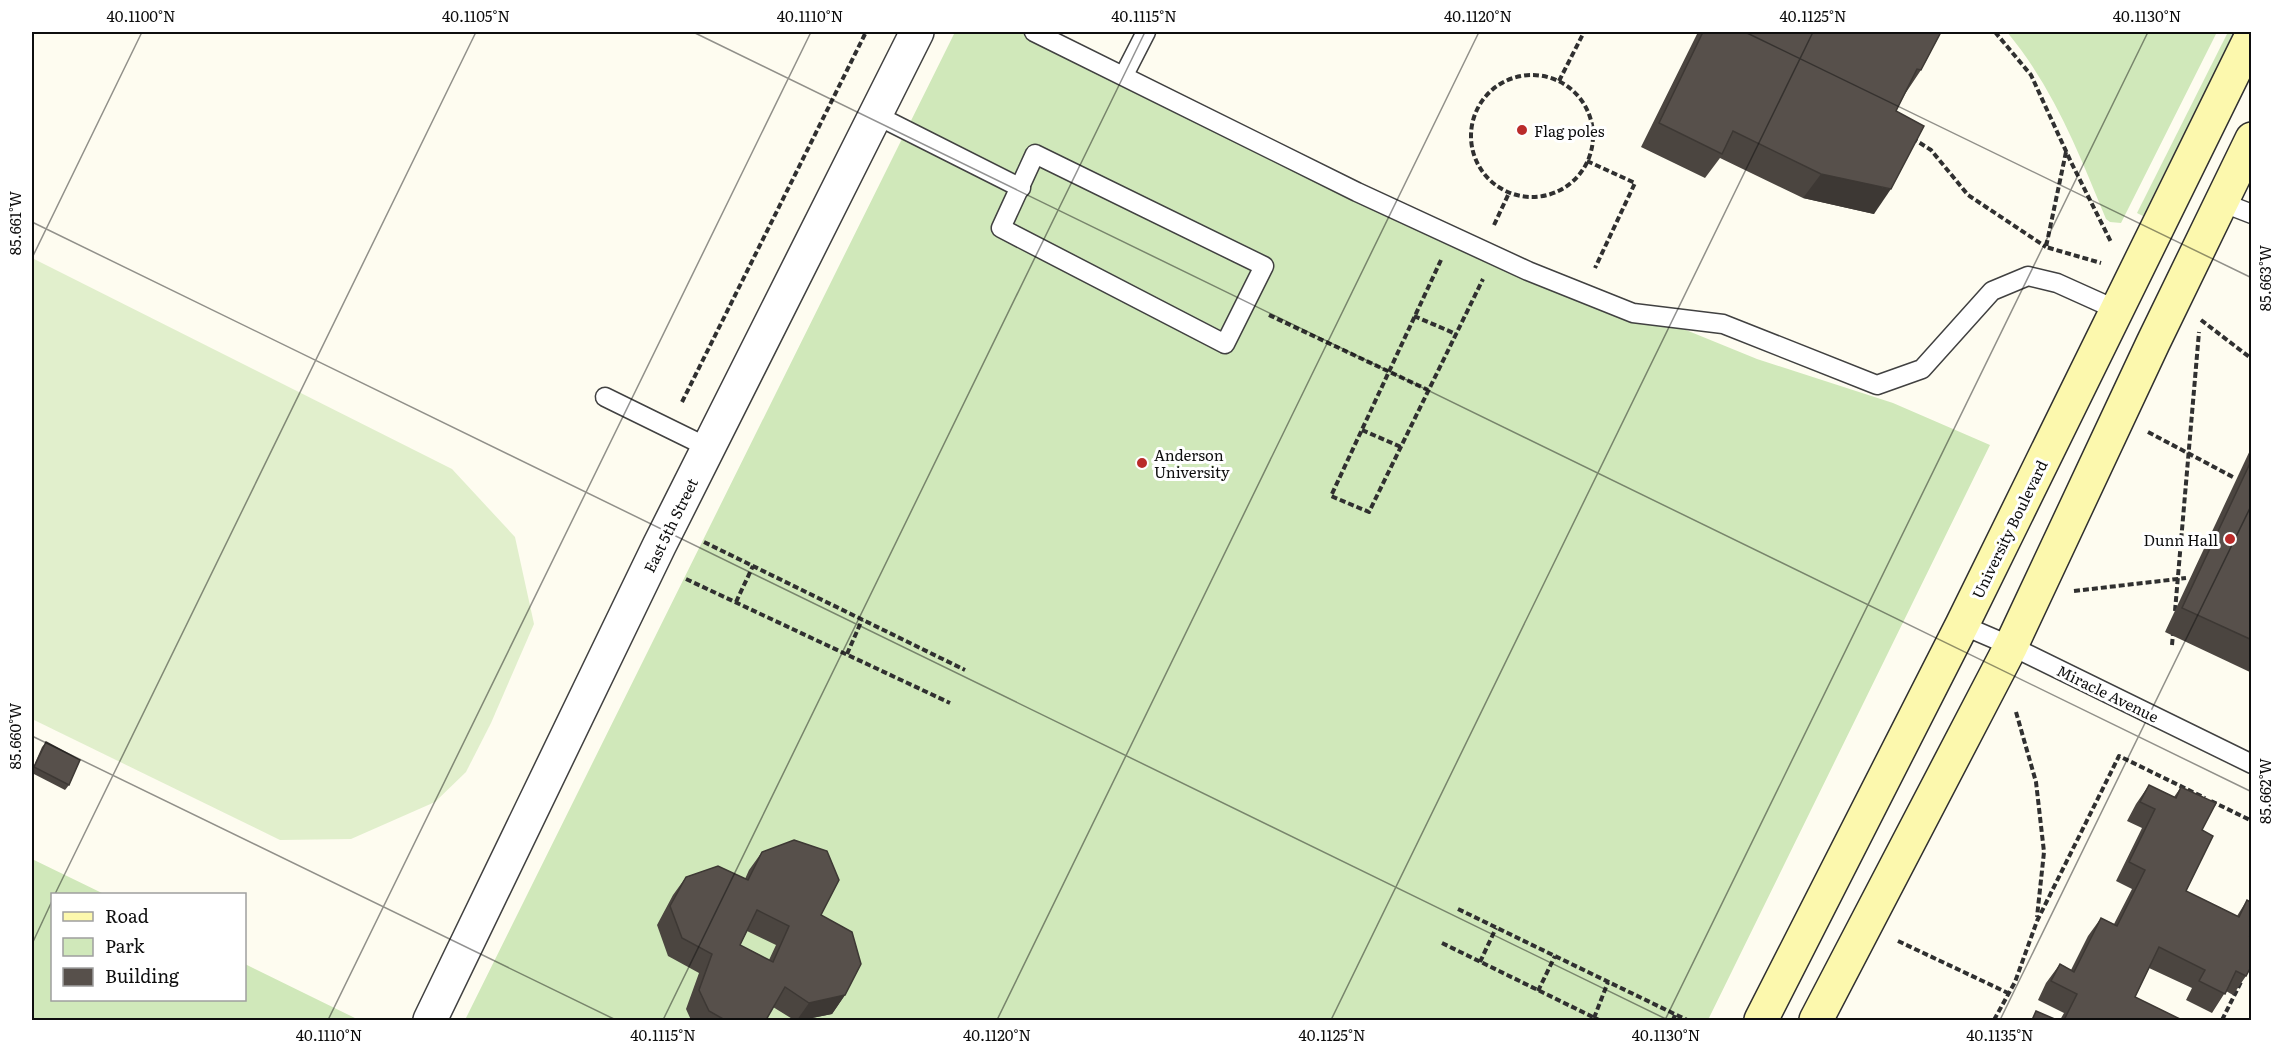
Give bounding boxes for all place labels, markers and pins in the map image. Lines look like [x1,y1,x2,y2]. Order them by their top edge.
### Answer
place label: Flag poles [1534,119,1605,142]
marker: Flag poles [1515,123,1529,137]
place label: Anderson University [1154,443,1230,483]
marker: Anderson University [1135,456,1149,470]
place label: Dunn Hall [2144,528,2218,551]
marker: Dunn Hall [2223,532,2237,546]

